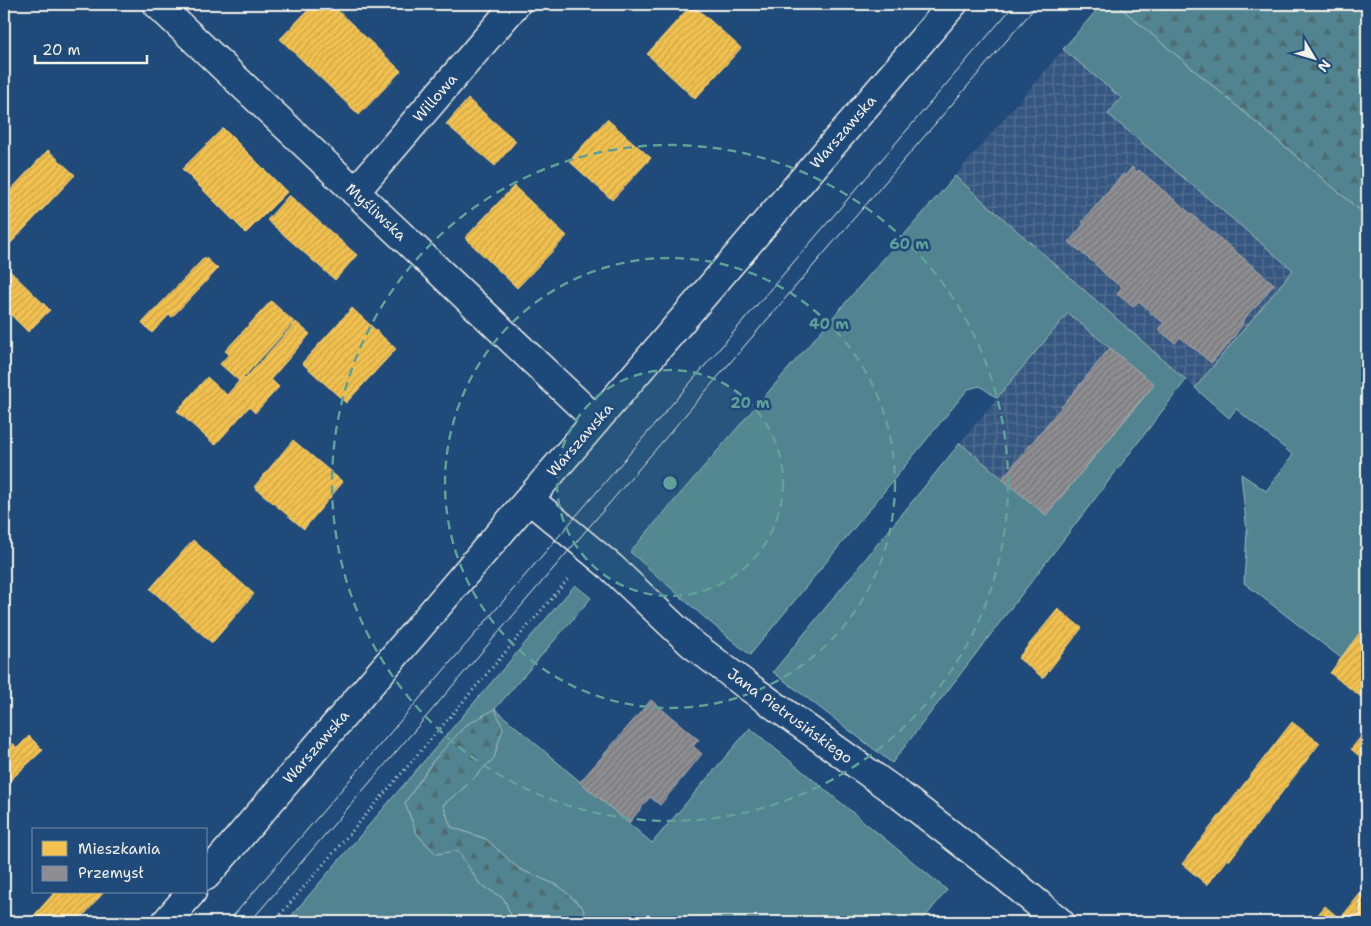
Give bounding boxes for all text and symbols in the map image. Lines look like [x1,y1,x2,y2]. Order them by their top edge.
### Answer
scale bar [35,32,148,64]
north arrow [1288,32,1338,82]
text: 20 m [42,40,81,60]
text: N [1314,56,1335,76]
street label: Willowa [408,69,462,127]
street label: Warszawska [805,90,881,173]
street label: Myśliwska [341,179,411,246]
text: 60 m [889,234,929,254]
text: 40 m [809,314,849,334]
text: 20 m [730,393,770,413]
street label: Warszawska [542,398,618,481]
centre of rings [661,474,679,492]
street label: Jana Pietrusińskiego [723,664,857,768]
street label: Warszawska [278,705,354,788]
legend [32,828,208,894]
text: Mieszkania [78,839,161,859]
text: Przemysł [78,863,144,883]

